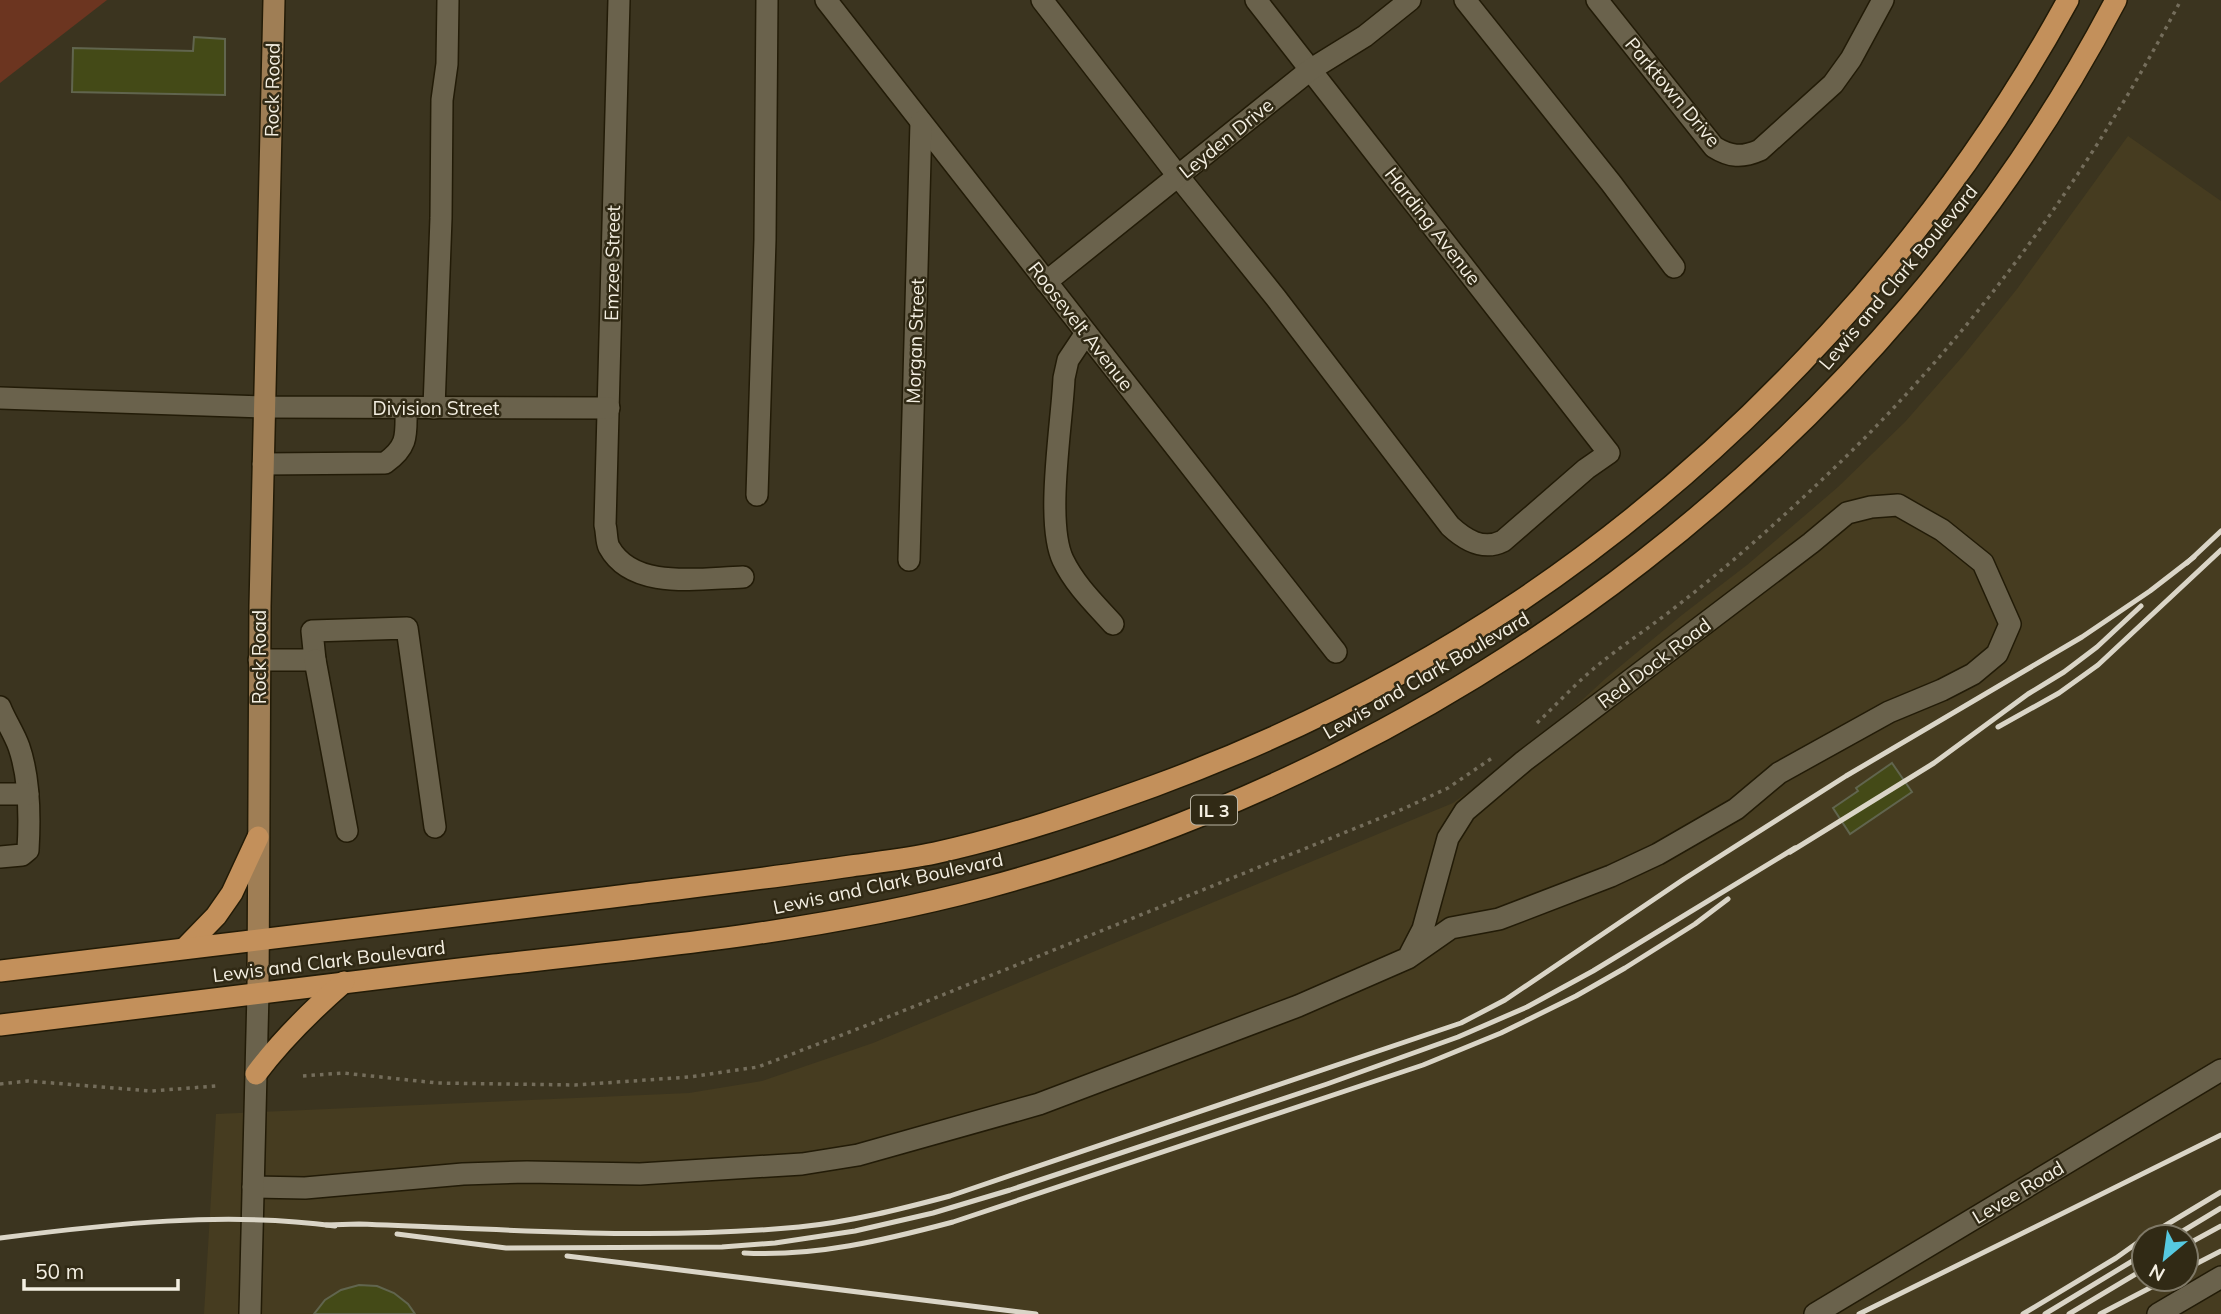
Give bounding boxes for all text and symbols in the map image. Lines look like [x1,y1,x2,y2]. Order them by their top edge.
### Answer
street label: Parktown Drive [1620,32,1726,152]
street label: Rock Road [259,43,285,137]
street label: Leyden Drive [1174,93,1278,183]
street label: Harding Avenue [1380,163,1486,289]
street label: Lewis and Clark Boulevard [1814,180,1982,374]
street label: Emzee Street [599,205,625,321]
street label: Roosevelt Avenue [1023,257,1139,395]
street label: Morgan Street [901,278,929,404]
street label: Division Street [373,396,500,420]
street label: Lewis and Clark Boulevard [1319,606,1533,744]
street label: Rock Road [247,610,271,704]
street label: Red Dock Road [1593,613,1715,713]
road number: IL 3 [1191,796,1237,824]
street label: Lewis and Clark Boulevard [771,847,1005,919]
street label: Lewis and Clark Boulevard [211,935,447,987]
street label: Levee Road [1968,1155,2068,1229]
north arrow [2130,1223,2200,1293]
scale bar [24,1248,178,1292]
text: 50 m [35,1258,84,1284]
text: N [2145,1259,2169,1287]

